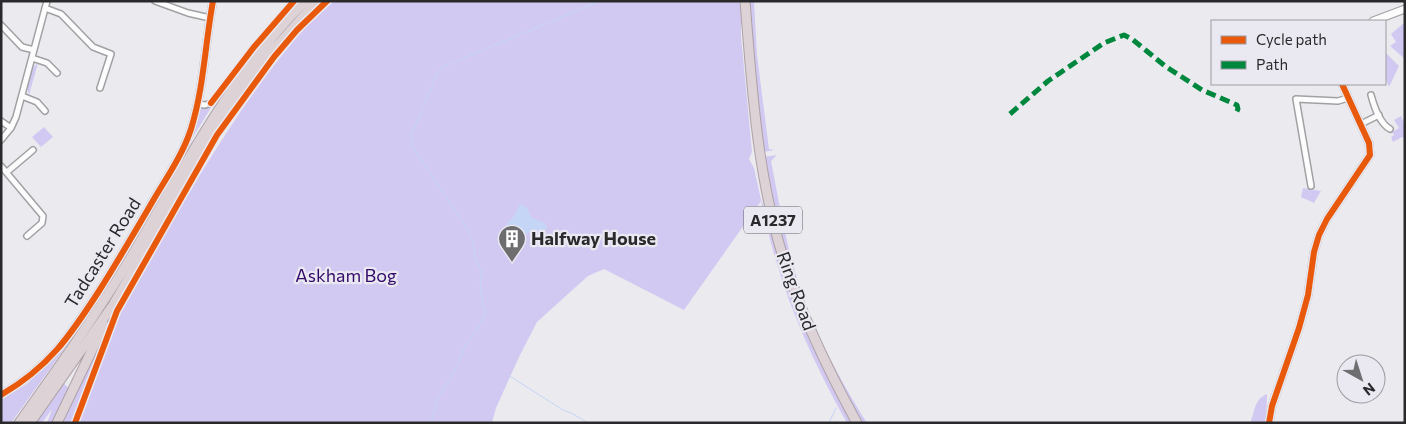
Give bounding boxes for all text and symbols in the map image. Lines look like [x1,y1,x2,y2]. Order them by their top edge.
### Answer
legend [1211,20,1386,85]
text: Cycle path [1256,30,1327,48]
text: Path [1256,55,1288,73]
street label: Tadcaster Road [60,193,145,312]
road number: A1237 [744,206,802,234]
building icon: Halfway House [497,224,527,263]
place label: Halfway House [531,227,656,249]
street label: Ring Road [773,248,821,333]
park label: Askham Bog [295,264,397,286]
north arrow [1336,354,1386,404]
text: N [1360,380,1379,399]

